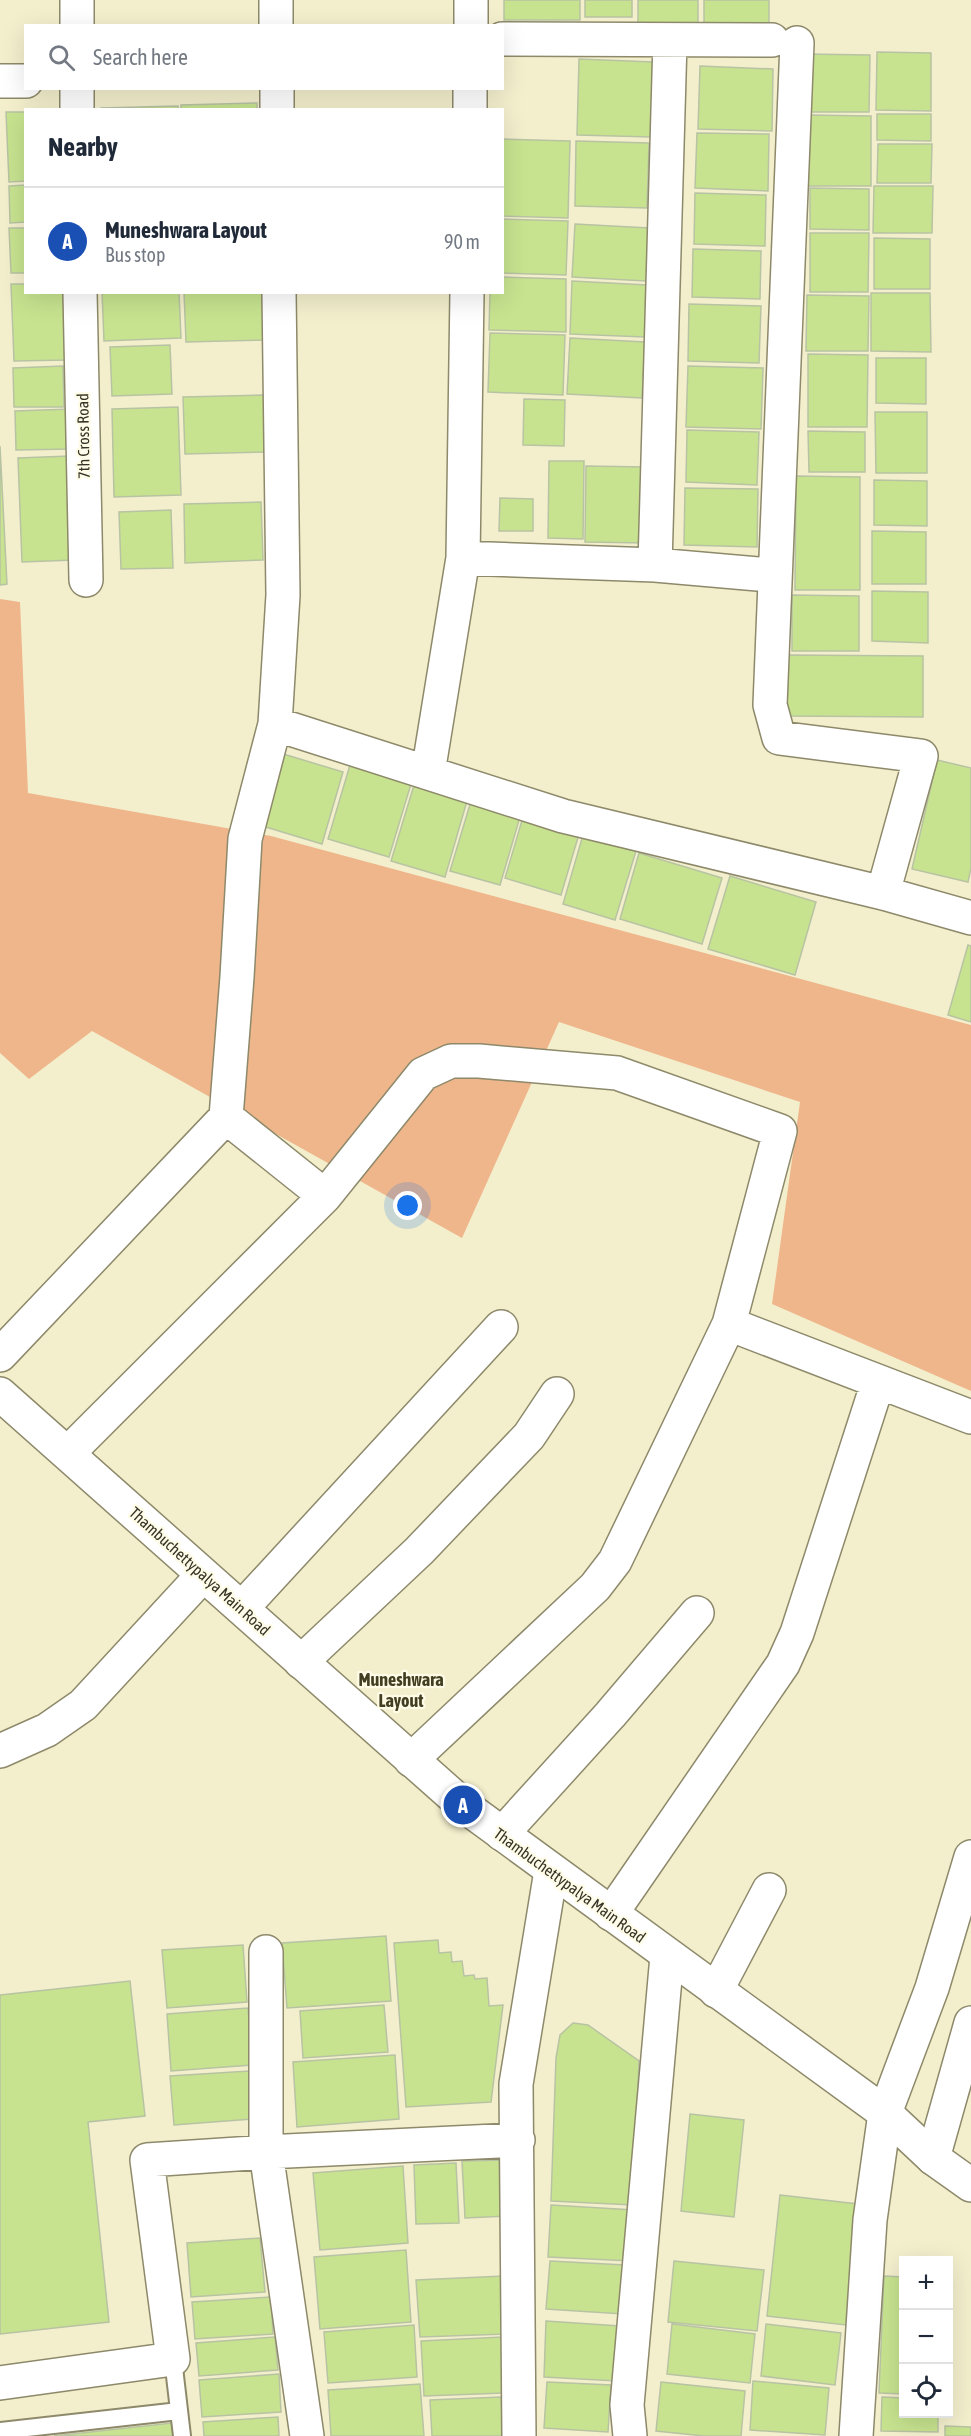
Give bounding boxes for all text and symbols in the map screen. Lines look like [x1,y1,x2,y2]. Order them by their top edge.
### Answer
search box [24,24,504,90]
icon: search [45,41,78,74]
text: Search here [93,44,188,70]
text: Nearby [48,132,118,162]
text: Muneshwara Layout [105,217,267,243]
text: A [63,230,72,253]
text: 90 m [444,230,480,253]
text: Bus stop [105,243,165,266]
street label: 7th Cross Road [73,393,93,479]
your location [393,1191,422,1220]
street label: Thambuchettypalya Main Road [125,1503,274,1640]
district label: Muneshwara Layout [359,1669,444,1711]
pin: A [444,1782,482,1828]
street label: Thambuchettypalya Main Road [490,1824,649,1947]
map controls [899,2256,953,2418]
button: + [899,2256,953,2310]
button: − [899,2310,953,2364]
button: locate [899,2364,953,2418]

